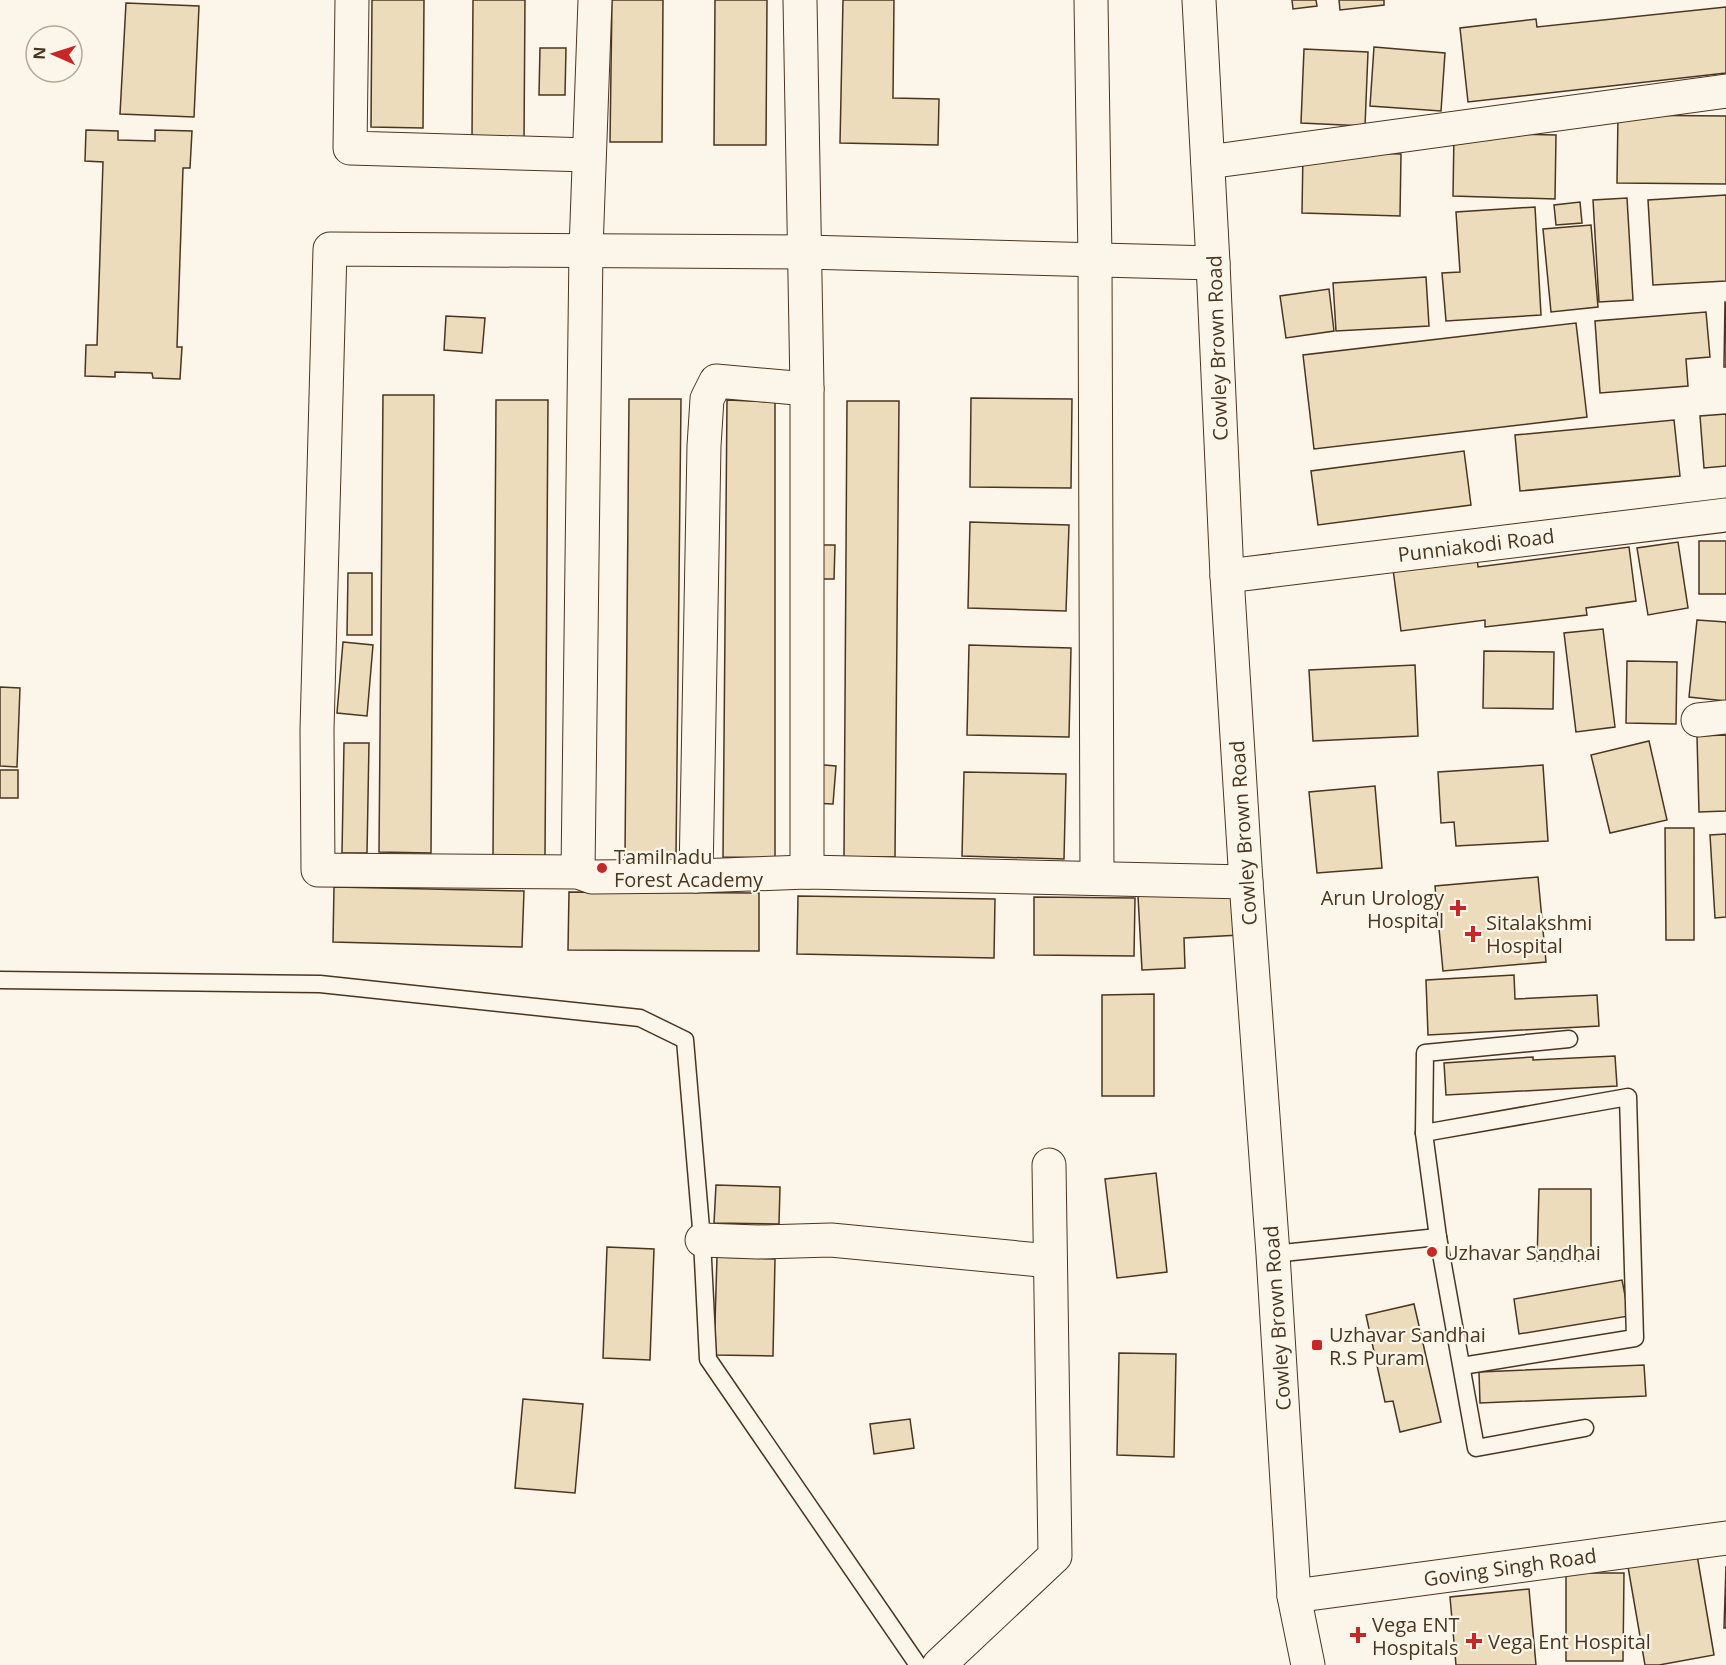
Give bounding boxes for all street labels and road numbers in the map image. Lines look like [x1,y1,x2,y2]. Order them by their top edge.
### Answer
street label: Cowley Brown Road [1200,255,1234,441]
street label: Punniakodi Road [1396,522,1556,568]
street label: Cowley Brown Road [1223,740,1263,926]
street label: Cowley Brown Road [1257,1225,1297,1411]
street label: Goving Singh Road [1422,1542,1598,1592]

